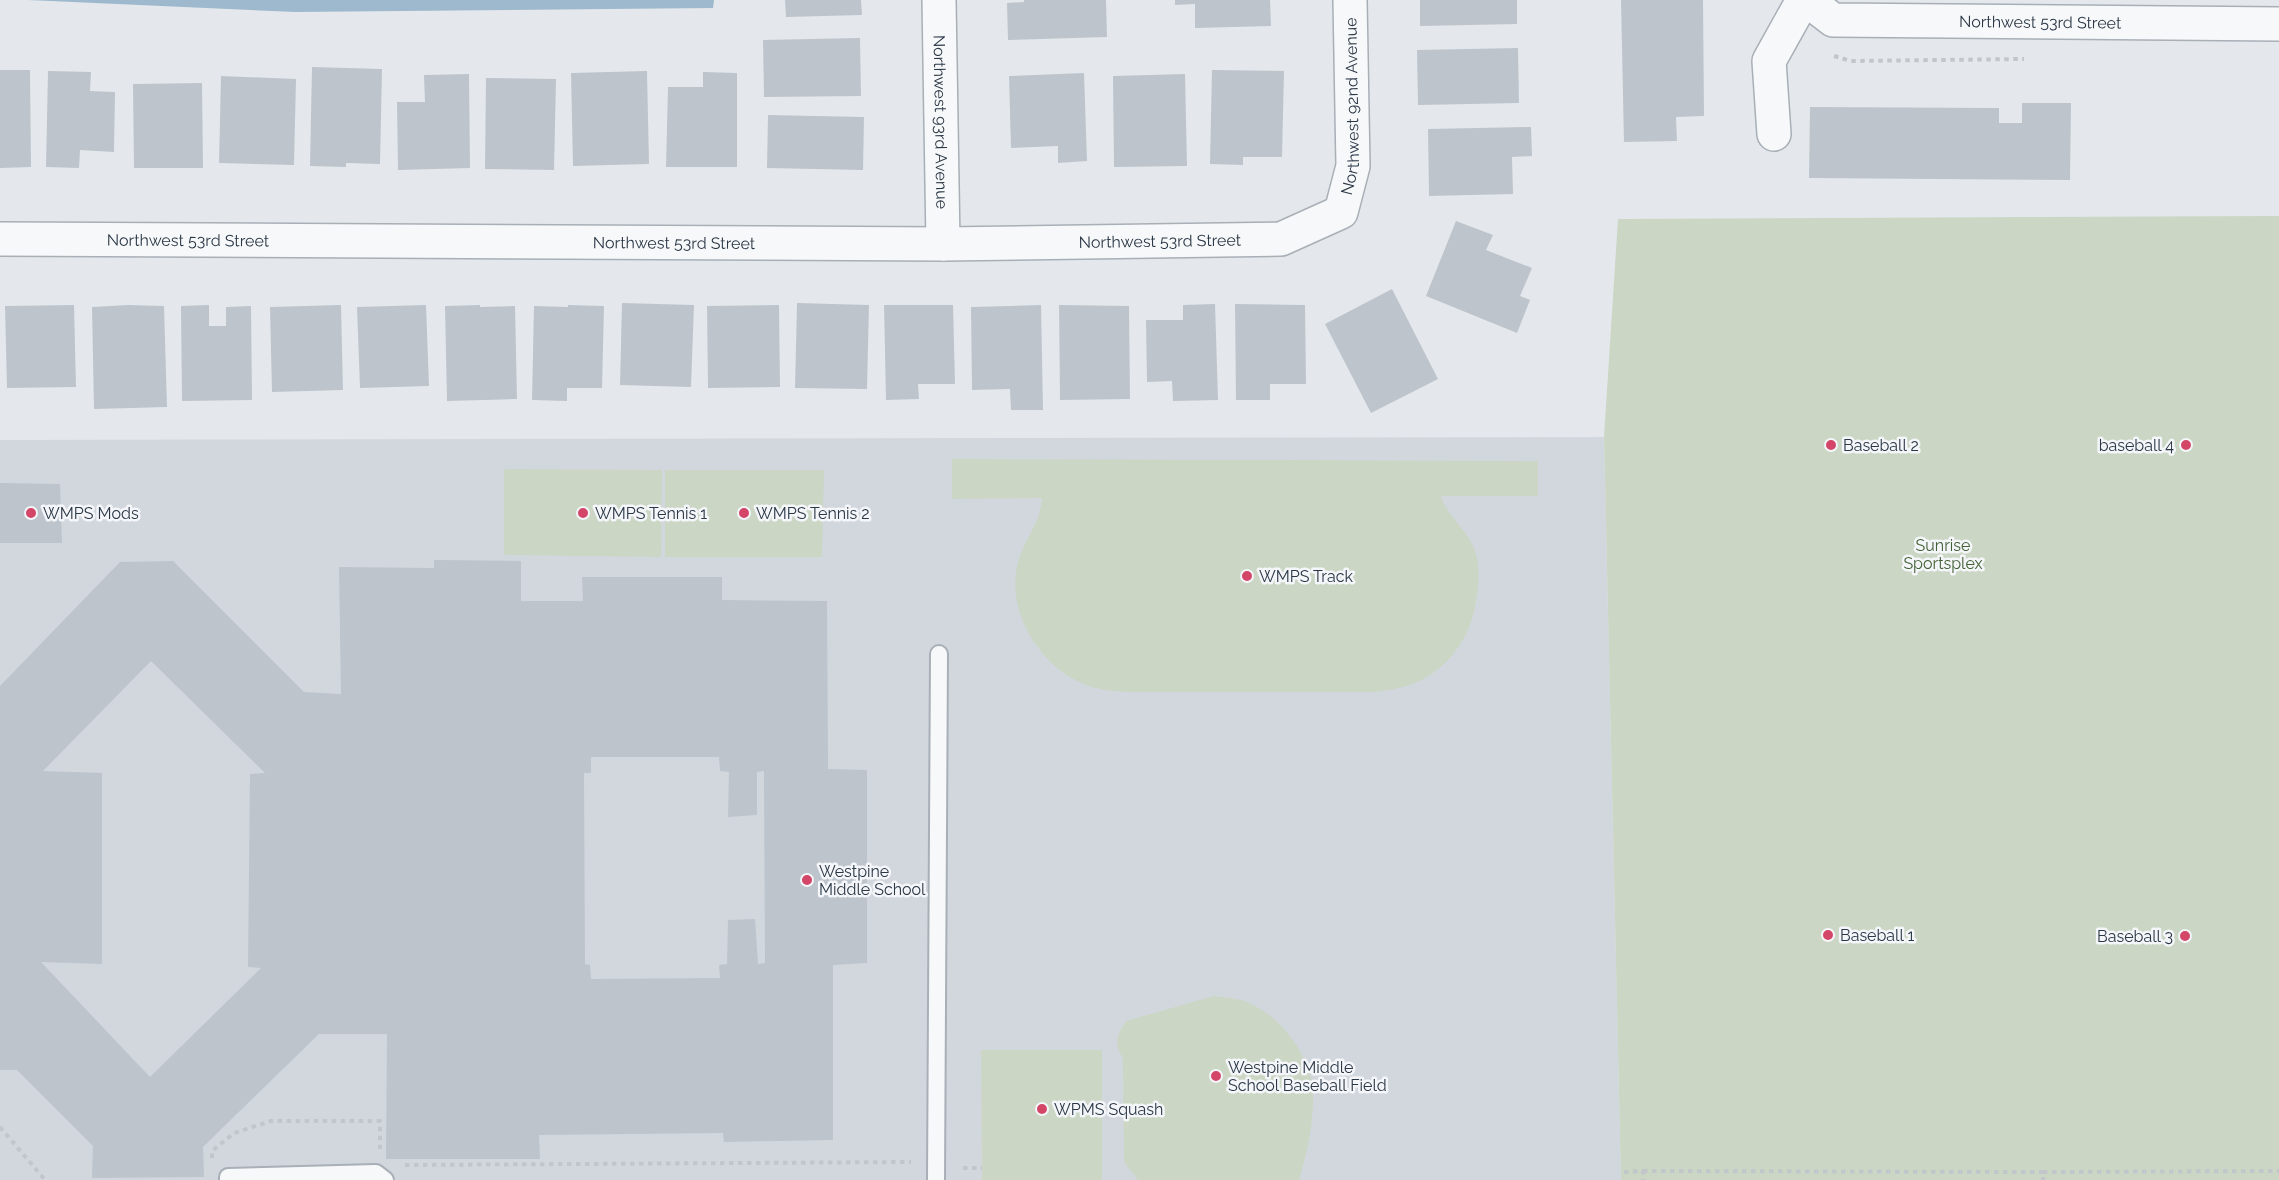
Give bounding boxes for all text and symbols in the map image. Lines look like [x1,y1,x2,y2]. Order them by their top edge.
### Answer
street label: Northwest 53rd Street [1959,12,2122,32]
street label: Northwest 92nd Avenue [1336,17,1363,197]
street label: Northwest 93rd Avenue [930,35,952,209]
street label: Northwest 53rd Street [107,230,270,250]
street label: Northwest 53rd Street [1079,230,1242,251]
street label: Northwest 53rd Street [593,233,756,253]
place label: Baseball 2 [1843,436,1919,455]
place label: baseball 4 [2099,436,2174,455]
marker: Baseball 2 [1824,438,1838,452]
marker: baseball 4 [2179,438,2193,452]
place label: WMPS Mods [43,504,139,523]
place label: WMPS Tennis 1 [595,504,707,523]
place label: WMPS Tennis 2 [756,504,870,523]
marker: WMPS Mods [24,506,38,520]
marker: WMPS Tennis 1 [576,506,590,520]
marker: WMPS Tennis 2 [737,506,751,520]
park label: Sunrise Sportsplex [1903,536,1983,573]
place label: WMPS Track [1259,567,1353,586]
marker: WMPS Track [1240,569,1254,583]
place label: Westpine Middle School [819,862,926,899]
marker: Westpine Middle School [800,873,814,887]
place label: Baseball 1 [1840,926,1914,945]
place label: Baseball 3 [2097,927,2173,946]
marker: Baseball 1 [1821,928,1835,942]
marker: Baseball 3 [2178,929,2192,943]
place label: Westpine Middle School Baseball Field [1228,1058,1387,1095]
marker: Westpine Middle School Baseball Field [1209,1069,1223,1083]
place label: WPMS Squash [1054,1100,1163,1119]
marker: WPMS Squash [1035,1102,1049,1116]

